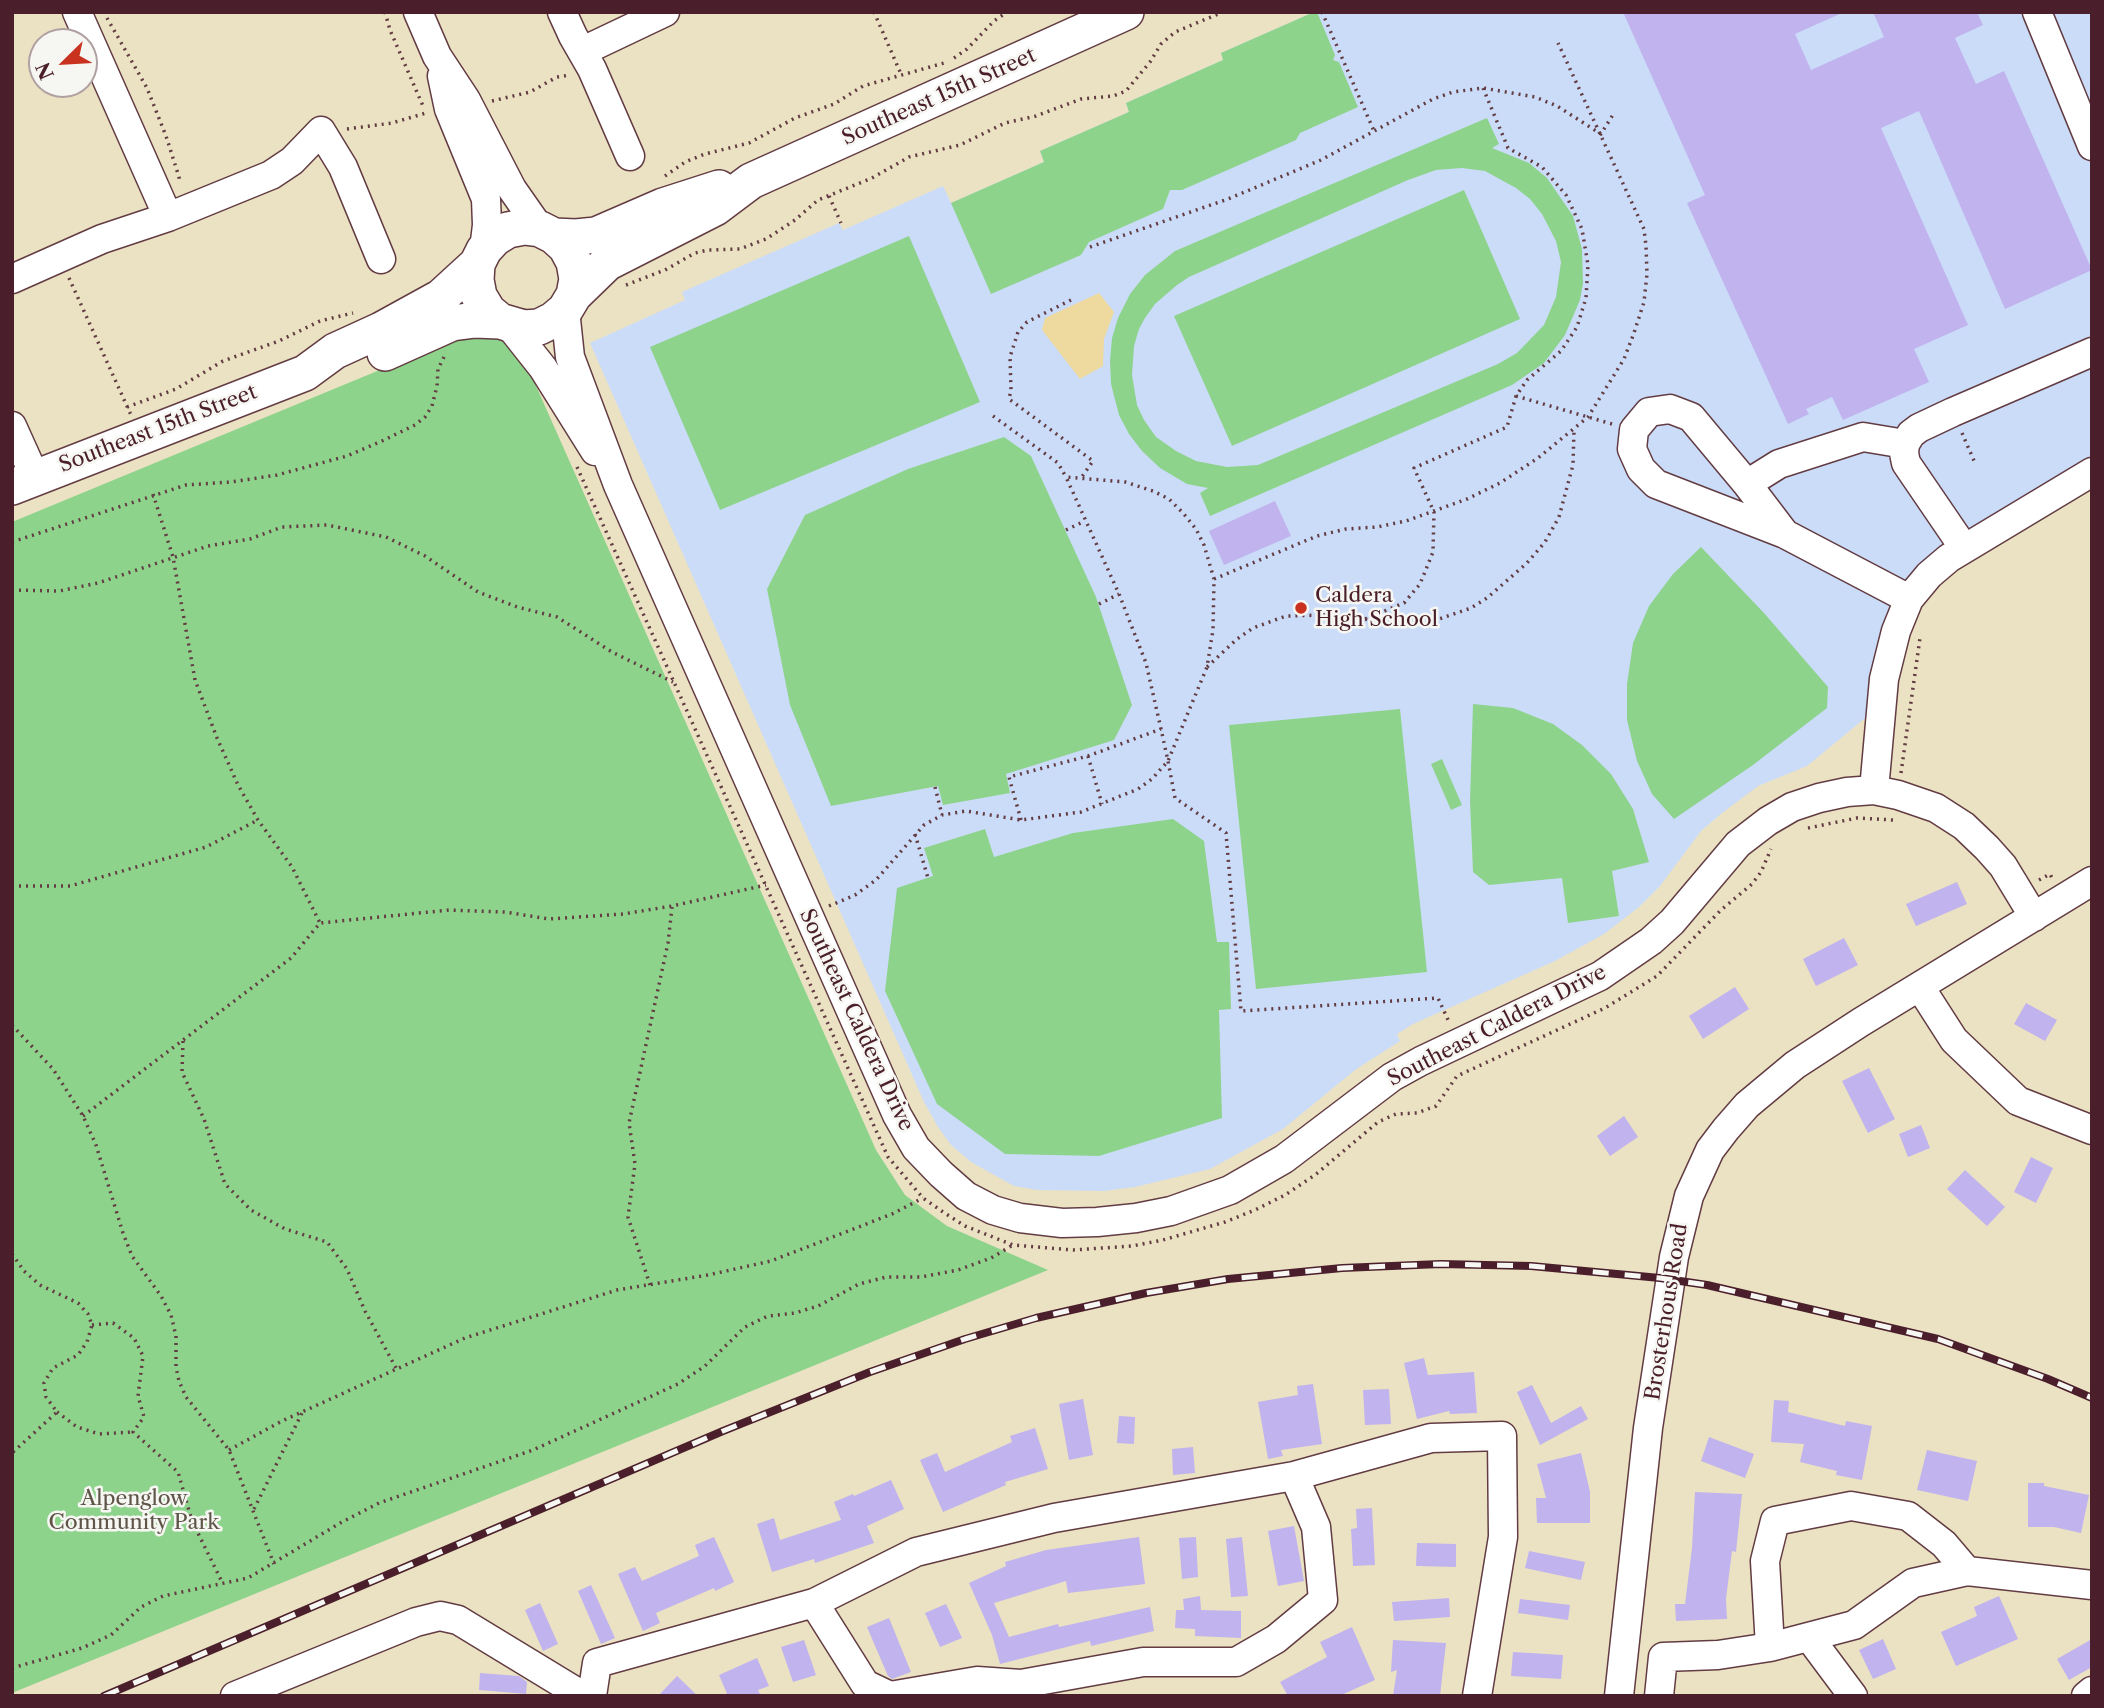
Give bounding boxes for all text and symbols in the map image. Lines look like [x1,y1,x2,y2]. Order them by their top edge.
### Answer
north arrow [28,28,98,98]
street label: Southeast 15th Street [838,43,1040,151]
text: N [31,59,59,83]
street label: Southeast 15th Street [56,380,260,478]
place label: Caldera High School [1315,583,1438,633]
marker: Caldera High School [1293,600,1309,616]
street label: Southeast Caldera Drive [793,905,919,1135]
street label: Southeast Caldera Drive [1384,960,1610,1092]
street label: Brosterhous Road [1641,1222,1693,1402]
park label: Alpenglow Community Park [49,1486,219,1536]

